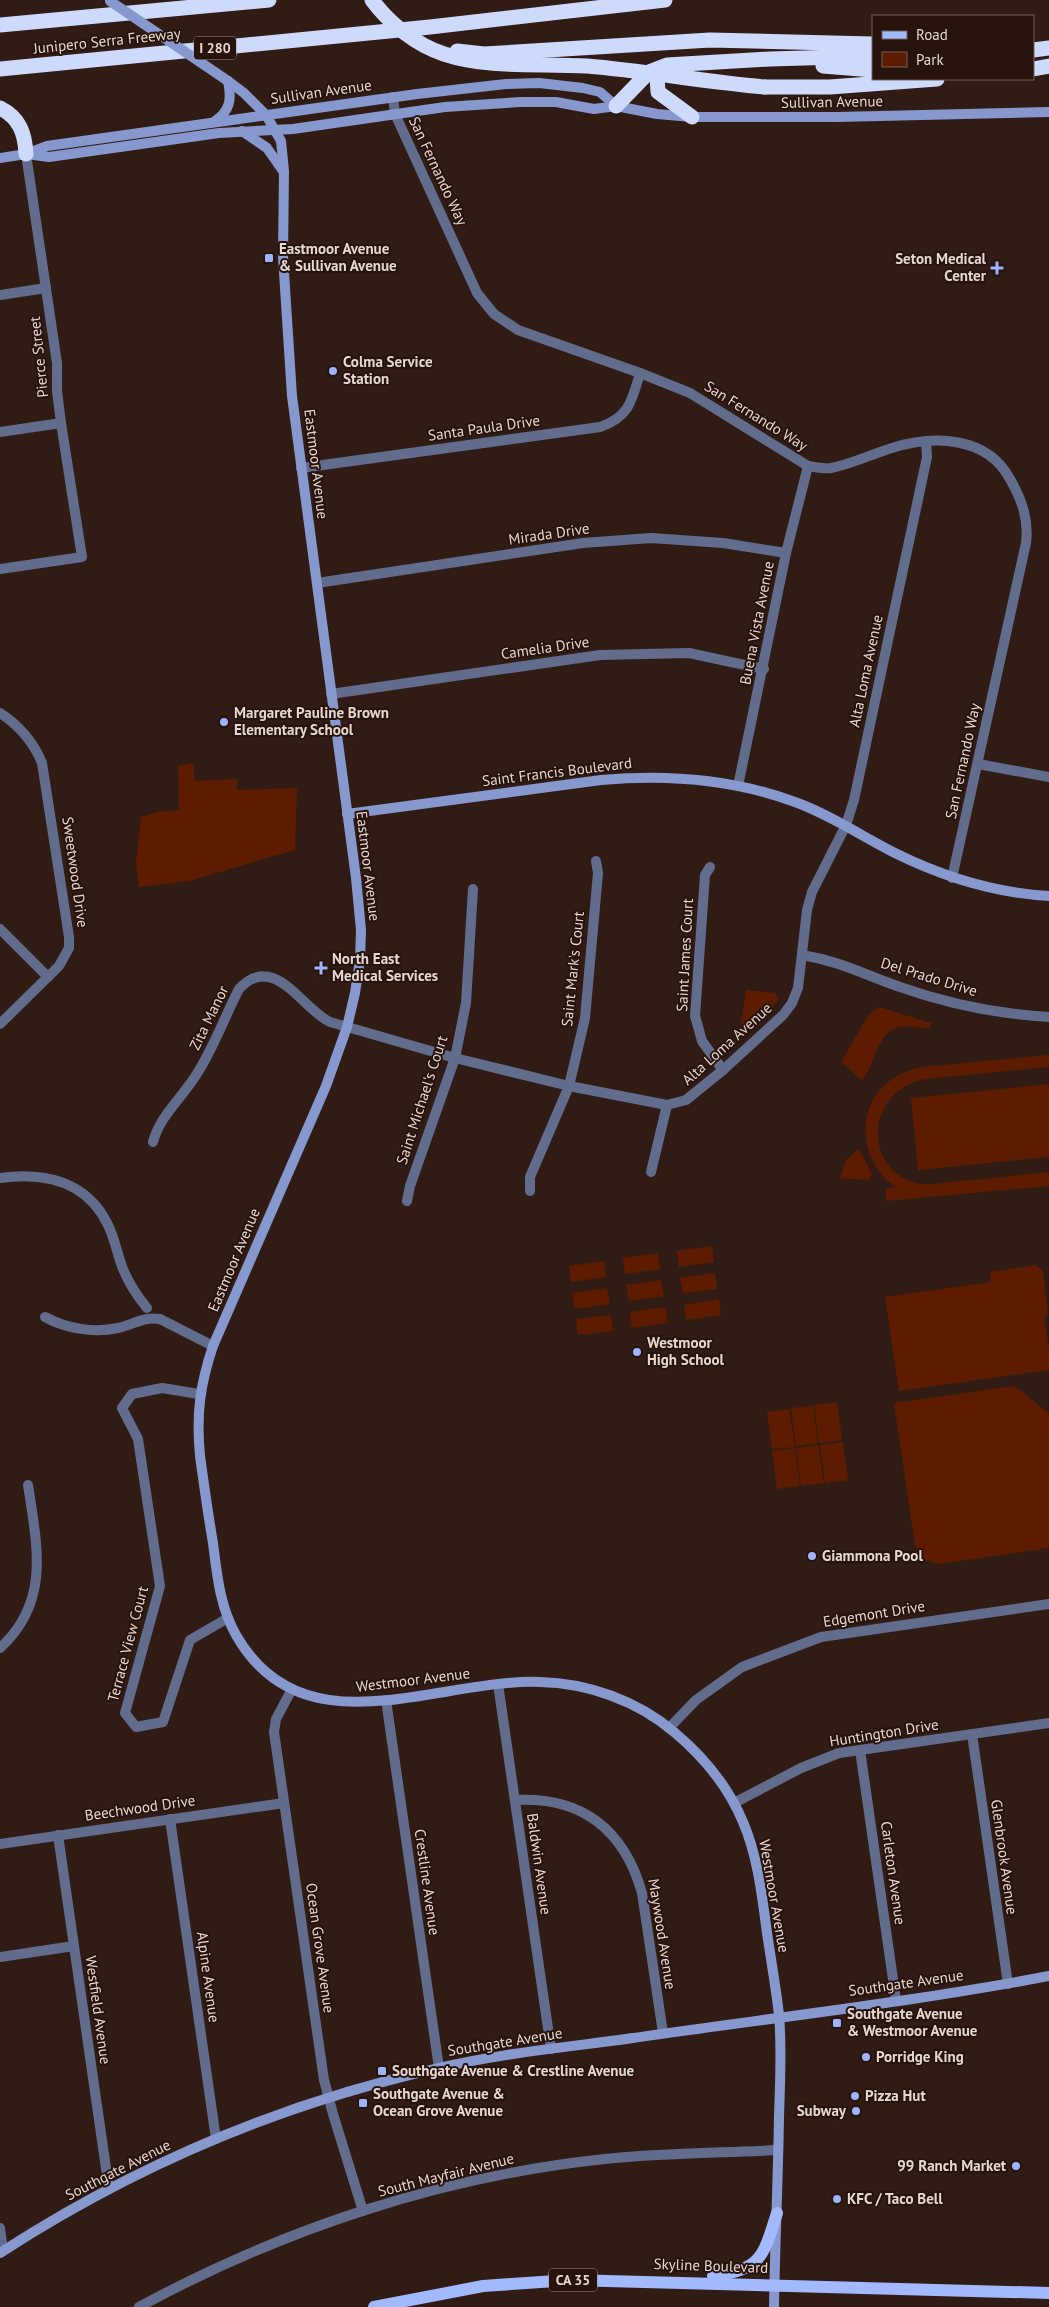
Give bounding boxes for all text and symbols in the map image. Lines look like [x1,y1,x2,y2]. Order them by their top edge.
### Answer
legend [872,15,1034,80]
street label: Junipero Serra Freeway [31,23,182,58]
text: Road [916,25,948,44]
road number: I 280 [194,36,236,59]
text: Park [916,50,944,69]
street label: Sullivan Avenue [269,75,373,108]
street label: Sullivan Avenue [781,91,883,112]
street label: San Fernando Way [405,113,472,228]
place label: Eastmoor Avenue & Sullivan Avenue [279,239,397,275]
place label: Seton Medical Center [895,249,987,285]
marker: Eastmoor Avenue & Sullivan Avenue [263,252,275,264]
marker: Seton Medical Center [990,261,1004,275]
street label: Pierce Street [25,316,52,399]
place label: Colma Service Station [343,352,433,388]
marker: Colma Service Station [327,365,339,377]
street label: San Fernando Way [701,376,811,455]
street label: Eastmoor Avenue [300,408,333,520]
street label: Santa Paula Drive [427,410,541,445]
street label: Mirada Drive [507,518,591,549]
street label: Buena Vista Avenue [735,560,778,686]
street label: Alta Loma Avenue [844,613,887,729]
street label: Camelia Drive [500,632,590,663]
street label: San Fernando Way [941,701,984,821]
place label: Margaret Pauline Brown Elementary School [234,703,389,739]
marker: Margaret Pauline Brown Elementary School [218,716,230,728]
street label: Saint Francis Boulevard [481,753,633,790]
street label: Eastmoor Avenue [352,810,385,922]
street label: Sweetwood Drive [58,815,93,929]
street label: Saint James Court [672,898,697,1012]
street label: Saint Mark's Court [557,910,588,1028]
place label: North East Medical Services [332,949,438,985]
street label: Del Prado Drive [879,953,980,1000]
marker: North East Medical Services [314,961,328,975]
street label: Zita Manor [185,982,232,1053]
street label: Alta Loma Avenue [678,998,776,1089]
street label: Saint Michael's Court [392,1033,451,1167]
street label: Eastmoor Avenue [203,1205,264,1314]
place label: Westmoor High School [647,1333,725,1369]
marker: Westmoor High School [631,1346,643,1358]
place label: Giammona Pool [822,1546,923,1565]
marker: Giammona Pool [806,1550,818,1562]
street label: Terrace View Court [103,1584,152,1704]
street label: Edgemont Drive [822,1596,926,1631]
street label: Westmoor Avenue [355,1663,471,1696]
street label: Huntington Drive [828,1714,940,1751]
street label: Beechwood Drive [84,1790,196,1825]
street label: Glenbrook Avenue [987,1798,1022,1916]
street label: Baldwin Avenue [523,1812,556,1916]
street label: Carleton Avenue [877,1820,910,1926]
street label: Crestline Avenue [411,1828,444,1936]
street label: Westmoor Avenue [755,1838,794,1954]
street label: Maywood Avenue [644,1877,681,1991]
street label: Ocean Grove Avenue [302,1882,339,2014]
street label: Alpine Avenue [193,1930,224,2024]
street label: Westfield Avenue [81,1954,116,2065]
street label: Southgate Avenue [847,1965,965,2000]
place label: Southgate Avenue & Westmoor Avenue [847,2004,978,2040]
marker: Southgate Avenue & Westmoor Avenue [831,2017,843,2029]
street label: Southgate Avenue [446,2023,564,2060]
place label: Porridge King [876,2047,964,2066]
marker: Porridge King [860,2051,872,2063]
place label: Southgate Avenue & Crestline Avenue [392,2061,635,2080]
marker: Southgate Avenue & Crestline Avenue [376,2065,388,2077]
place label: Southgate Avenue & Ocean Grove Avenue [373,2084,505,2120]
place label: Pizza Hut [865,2086,926,2105]
marker: Pizza Hut [849,2090,861,2102]
marker: Southgate Avenue & Ocean Grove Avenue [357,2097,369,2109]
place label: Subway [797,2101,847,2120]
marker: Subway [850,2105,862,2117]
street label: Southgate Avenue [62,2135,174,2204]
street label: South Mayfair Avenue [376,2148,516,2201]
place label: 99 Ranch Market [897,2156,1007,2175]
marker: 99 Ranch Market [1010,2160,1022,2172]
place label: KFC / Taco Bell [847,2189,943,2208]
marker: KFC / Taco Bell [831,2193,843,2205]
street label: Skyline Boulevard [653,2254,769,2277]
road number: CA 35 [549,2268,597,2292]

